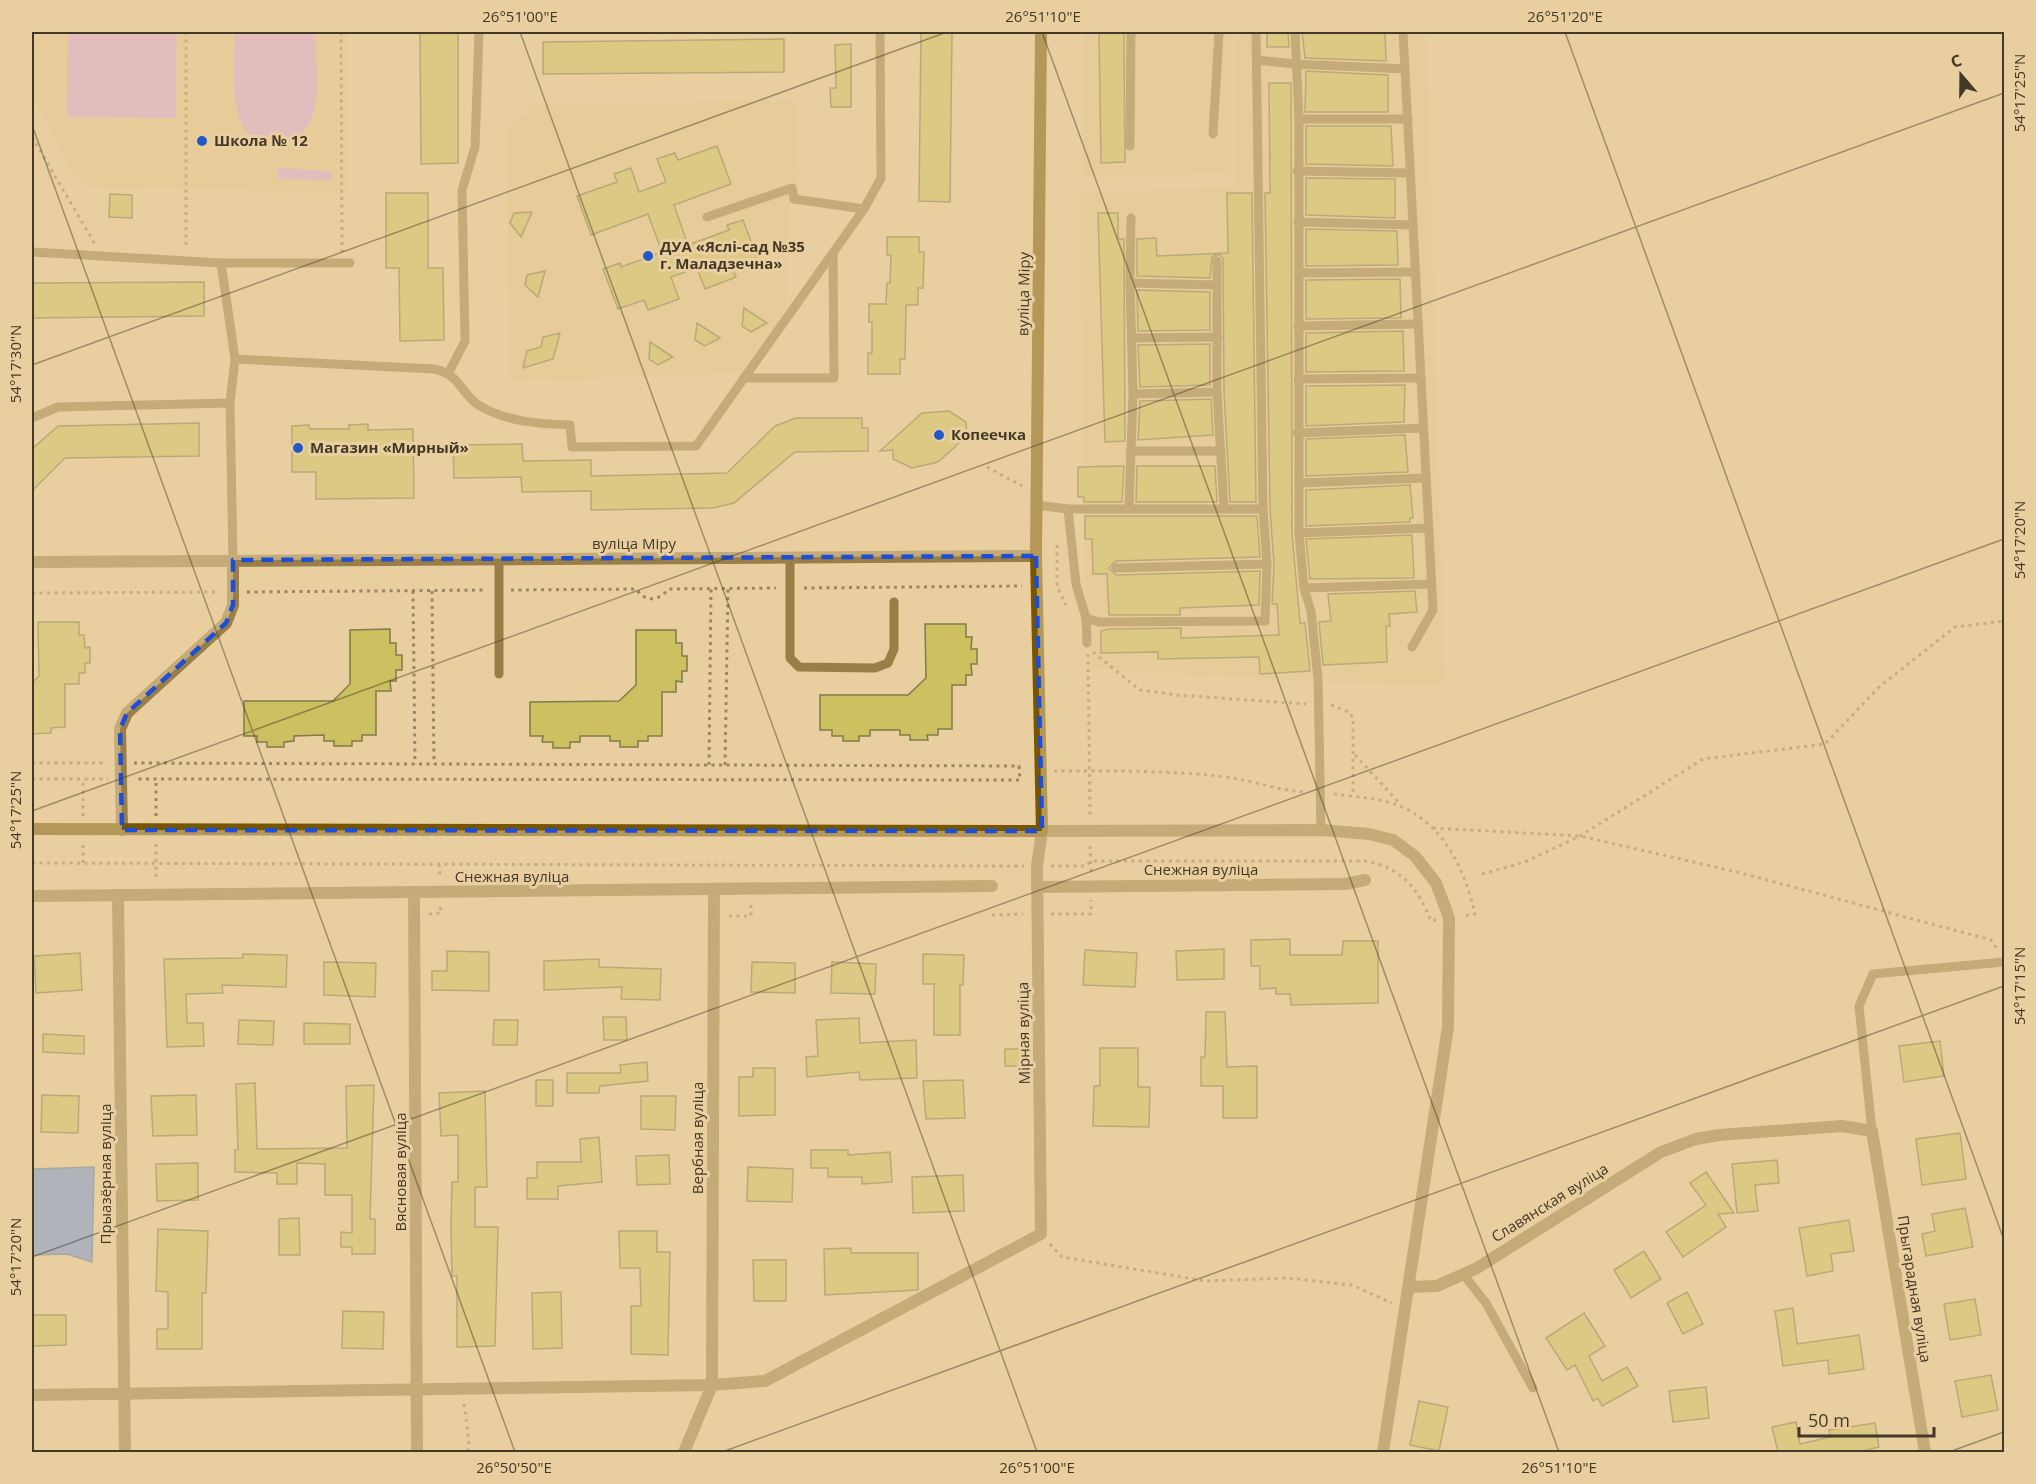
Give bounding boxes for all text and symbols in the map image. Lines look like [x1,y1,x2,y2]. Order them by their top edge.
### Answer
text: 26°51'00"E [482,6,558,26]
text: 26°51'10"E [1005,6,1081,26]
text: 26°51'20"E [1527,6,1603,26]
north arrow [1931,45,1991,105]
text: С [1947,49,1964,73]
text: 54°17'25"N [2009,54,2029,132]
place label: Школа № 12 [214,130,308,150]
marker: Школа № 12 [195,134,209,148]
place label: ДУА «Яслі-сад №35 г. Маладзечна» [660,236,805,273]
marker: ДУА «Яслі-сад №35 г. Маладзечна» [641,249,655,263]
street label: вуліца Міру [1012,251,1034,336]
text: 54°17'30"N [5,325,25,403]
place label: Копеечка [951,424,1026,444]
marker: Копеечка [932,428,946,442]
place label: Магазин «Мирный» [310,437,469,457]
marker: Магазин «Мирный» [291,441,305,455]
text: 54°17'20"N [2009,501,2029,579]
street label: вуліца Міру [592,533,677,553]
text: 54°17'25"N [5,771,25,849]
street label: Снежная вуліца [1144,859,1258,879]
street label: Снежная вуліца [455,866,569,886]
text: 54°17'15"N [2009,947,2029,1025]
street label: Мірная вуліца [1012,981,1034,1085]
street label: Вербная вуліца [687,1082,707,1194]
street label: Прыазёрная вуліца [95,1103,115,1245]
street label: Вясновая вуліца [390,1112,410,1232]
street label: Славянская вуліца [1487,1158,1612,1246]
street label: Прыгарадная вуліца [1893,1214,1937,1364]
text: 54°17'20"N [5,1218,25,1296]
scale bar [1799,1400,1934,1438]
text: 50 m [1808,1408,1850,1432]
text: 26°50'50"E [476,1457,552,1477]
text: 26°51'00"E [999,1457,1075,1477]
text: 26°51'10"E [1521,1457,1597,1477]

